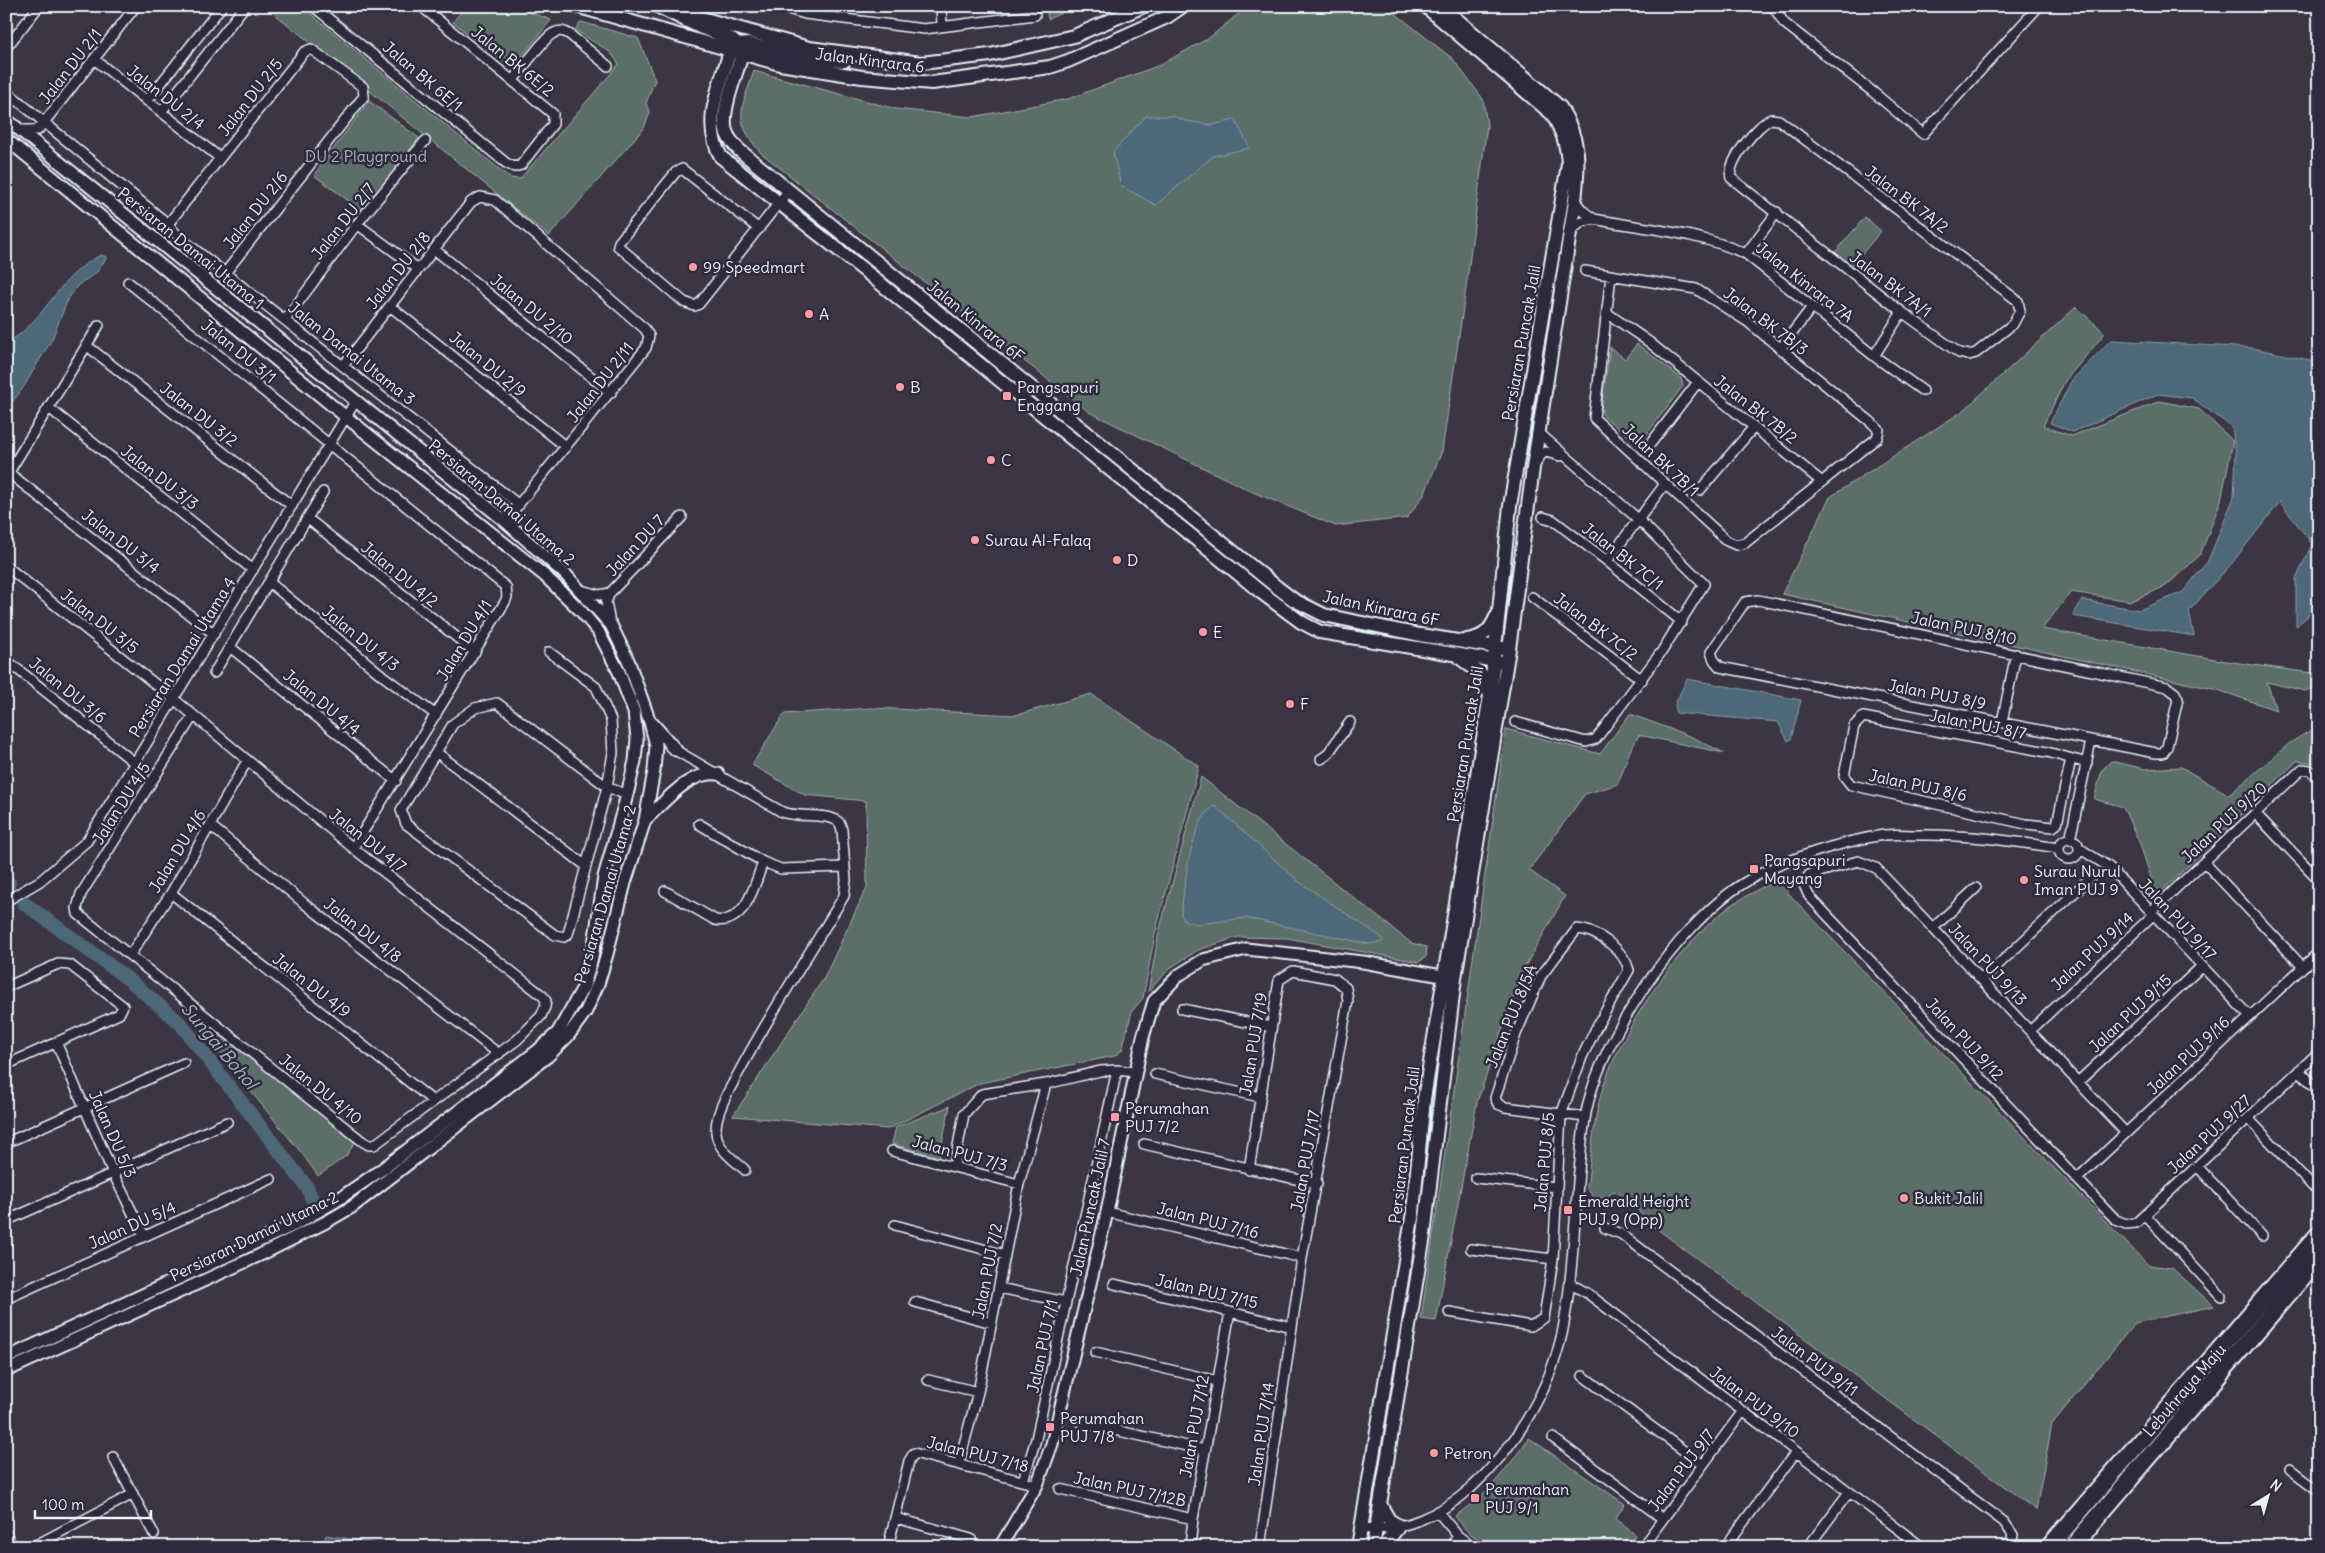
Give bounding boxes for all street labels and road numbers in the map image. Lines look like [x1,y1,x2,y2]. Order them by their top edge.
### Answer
street label: Jalan BK 6E/2 [468,22,558,101]
street label: Jalan DU 2/1 [34,24,106,108]
street label: Jalan BK 6E/1 [379,37,467,115]
street label: Jalan Kinrara 6 [814,43,926,77]
street label: Jalan DU 2/5 [214,54,286,140]
street label: Jalan DU 2/4 [123,61,209,133]
street label: Jalan BK 7A/2 [1861,161,1953,237]
street label: Jalan DU 2/6 [219,167,291,253]
street label: Jalan DU 2/7 [307,179,379,263]
street label: Persiaran Damai Utama 1 [114,183,268,313]
street label: Jalan DU 2/8 [362,227,434,313]
street label: Jalan Kinrara 7A [1752,238,1858,326]
street label: Jalan BK 7A/1 [1846,247,1936,321]
street label: Persiaran Puncak Jalil [1497,263,1545,423]
street label: Jalan DU 2/10 [487,270,577,348]
street label: Jalan Kinrara 6F [924,276,1028,366]
street label: Jalan BK 7B/3 [1720,283,1812,359]
street label: Jalan Damai Utama 3 [285,297,419,409]
street label: Jalan DU 3/1 [198,315,280,387]
street label: Jalan DU 2/9 [446,327,530,401]
street label: Jalan DU 2/11 [562,338,638,426]
street label: Jalan BK 7B/2 [1710,370,1802,448]
street label: Jalan DU 3/2 [156,378,242,451]
street label: Jalan BK 7B/1 [1618,419,1704,501]
street label: Persiaran Damai Utama 2 [425,435,579,569]
street label: Jalan DU 3/3 [117,440,203,514]
street label: Jalan DU 3/4 [78,504,164,578]
street label: Jalan DU 7 [601,510,669,580]
street label: Jalan BK 7C/1 [1578,518,1668,594]
street label: Jalan DU 4/2 [358,537,443,611]
street label: Persiaran Damai Utama 4 [124,573,240,741]
street label: Jalan DU 3/5 [57,584,143,658]
street label: Jalan Kinrara 6F [1321,586,1441,630]
street label: Jalan BK 7C/2 [1550,588,1642,664]
street label: Jalan DU 4/1 [432,596,496,684]
street label: Jalan DU 4/3 [318,601,404,675]
street label: Jalan PUJ 8/10 [1909,607,2019,649]
street label: Jalan DU 3/6 [25,653,111,727]
street label: Persiaran Puncak Jalil [1443,664,1487,824]
street label: Jalan DU 4/4 [279,665,365,739]
street label: Jalan PUJ 8/9 [1886,675,1988,713]
street label: Jalan PUJ 8/7 [1928,705,2028,743]
street label: Jalan DU 4/5 [88,758,154,848]
street label: Jalan PUJ 8/6 [1867,765,1969,805]
street label: Jalan PUJ 9/20 [2177,777,2271,867]
street label: Persiaran Damai Utama 2 [570,802,640,986]
street label: Jalan DU 4/7 [326,804,411,876]
street label: Jalan DU 4/6 [144,806,210,896]
street label: Jalan PUJ 9/17 [2135,874,2221,964]
street label: Jalan DU 4/8 [320,893,406,967]
street label: Jalan PUJ 9/14 [2046,908,2138,994]
street label: Jalan PUJ 9/13 [1945,919,2031,1009]
street label: Jalan DU 4/9 [269,948,355,1022]
street label: Jalan PUJ 8/5A [1481,961,1541,1071]
street label: Jalan PUJ 9/15 [2084,970,2176,1056]
street label: Jalan PUJ 7/19 [1235,991,1271,1097]
street label: Jalan PUJ 9/12 [1922,994,2008,1085]
street label: Jalan PUJ 9/16 [2142,1012,2234,1098]
street label: Jalan DU 4/10 [275,1049,367,1129]
street label: Persiaran Puncak Jalil [1384,1065,1424,1225]
street label: Jalan DU 5/3 [85,1087,141,1181]
street label: Jalan PUJ 9/27 [2163,1090,2255,1178]
street label: Jalan PUJ 7/17 [1286,1108,1324,1213]
street label: Jalan PUJ 8/5 [1530,1111,1558,1213]
street label: Jalan PUJ 7/3 [910,1131,1010,1175]
street label: Jalan Puncak Jalil 7 [1066,1136,1114,1278]
street label: Persiaran Damai Utama 2 [166,1186,342,1286]
street label: Jalan DU 5/4 [85,1197,179,1253]
street label: Jalan PUJ 7/16 [1155,1198,1261,1242]
street label: Jalan PUJ 7/2 [968,1221,1006,1321]
street label: Jalan PUJ 7/15 [1154,1270,1260,1312]
street label: Jalan PUJ 7/1 [1022,1297,1062,1395]
street label: Jalan PUJ 9/11 [1768,1322,1862,1400]
street label: Lebuhraya Maju [2138,1339,2230,1441]
street label: Jalan PUJ 9/10 [1706,1362,1804,1442]
street label: Jalan PUJ 7/12 [1175,1373,1213,1479]
street label: Jalan PUJ 7/14 [1244,1381,1278,1487]
street label: Jalan PUJ 9/7 [1644,1425,1719,1515]
street label: Jalan PUJ 7/18 [925,1432,1031,1476]
street label: Jalan PUJ 7/12B [1072,1467,1188,1511]

